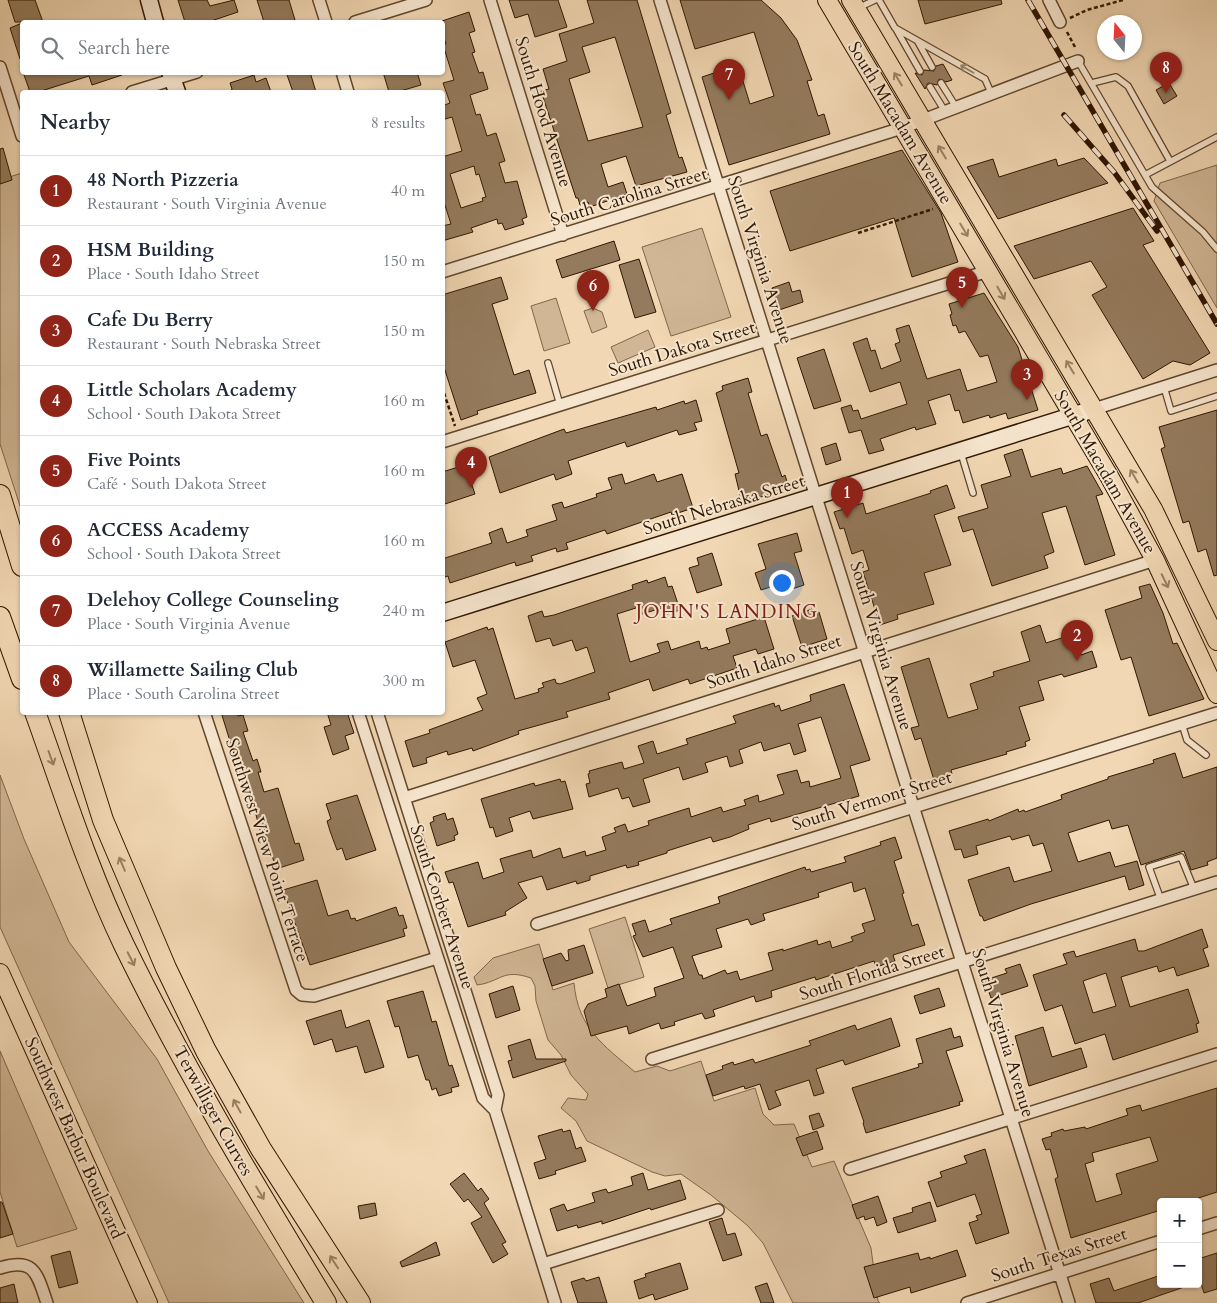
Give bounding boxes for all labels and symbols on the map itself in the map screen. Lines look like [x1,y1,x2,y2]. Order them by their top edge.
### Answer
north arrow [1097,15,1142,60]
street label: South Hood Avenue [508,34,578,190]
street label: South Macadam Avenue [842,37,958,209]
pin: 8 [1150,52,1182,93]
pin: 7 [713,59,745,100]
one-way arrow [960,63,974,73]
one-way arrow [893,72,903,86]
one-way arrow [936,145,946,159]
street label: South Carolina Street [548,161,711,233]
street label: South Virginia Avenue [721,173,799,347]
one-way arrow [959,223,969,237]
pin: 5 [946,267,978,308]
pin: 6 [577,270,609,311]
one-way arrow [997,285,1007,299]
street label: South Dakota Street [605,315,759,383]
pin: 3 [1011,359,1043,400]
one-way arrow [1064,360,1074,375]
street label: South Macadam Avenue [1048,385,1162,559]
pin: 4 [455,447,487,488]
street label: South Nebraska Street [640,468,808,542]
one-way arrow [1129,470,1139,484]
pin: 1 [831,477,863,518]
street label: South Virginia Avenue [843,559,919,733]
your location [769,570,795,596]
one-way arrow [1160,573,1170,588]
district label: JOHN'S LANDING [633,599,818,625]
pin: 2 [1061,620,1093,661]
street label: South Idaho Street [703,628,845,696]
street label: Southwest View Point Terrace [219,735,315,965]
one-way arrow [47,750,56,766]
street label: South Vermont Street [789,765,955,837]
street label: South Corbett Avenue [404,822,480,992]
one-way arrow [117,857,126,872]
street label: South Florida Street [796,939,948,1007]
street label: South Virginia Avenue [965,946,1041,1120]
one-way arrow [126,951,136,966]
street label: Southwest Barbur Boulevard [18,1033,130,1243]
street label: Terwilliger Curves [167,1042,259,1180]
one-way arrow [232,1099,242,1114]
one-way arrow [255,1186,265,1200]
street label: South Texas Street [988,1221,1130,1289]
one-way arrow [329,1255,339,1269]

